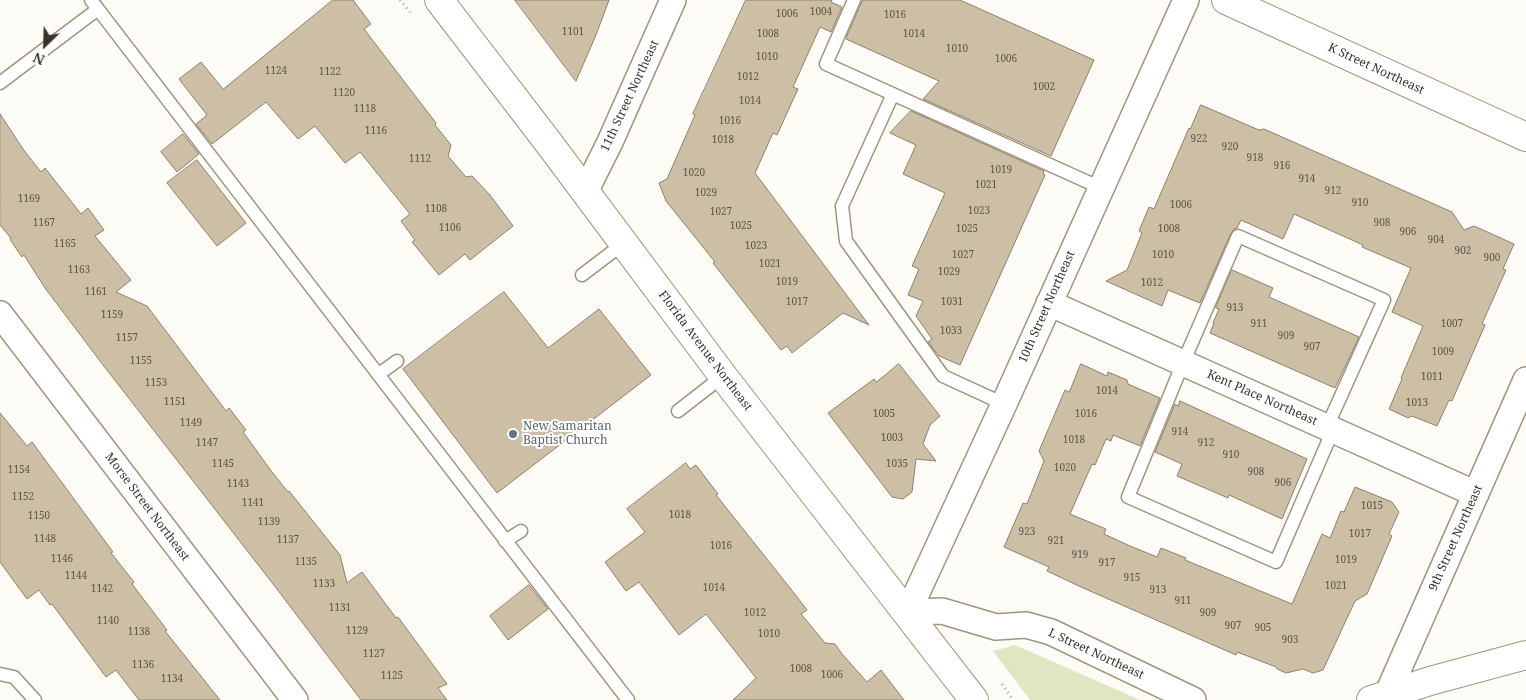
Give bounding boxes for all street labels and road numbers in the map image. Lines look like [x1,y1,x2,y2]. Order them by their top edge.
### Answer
street label: 11th Street Northeast [598,38,662,154]
street label: K Street Northeast [1326,40,1426,98]
street label: 10th Street Northeast [1016,249,1078,365]
street label: Florida Avenue Northeast [655,288,755,414]
street label: Kent Place Northeast [1205,367,1319,429]
street label: Morse Street Northeast [102,450,192,564]
street label: 9th Street Northeast [1426,483,1486,593]
street label: L Street Northeast [1046,626,1146,682]

